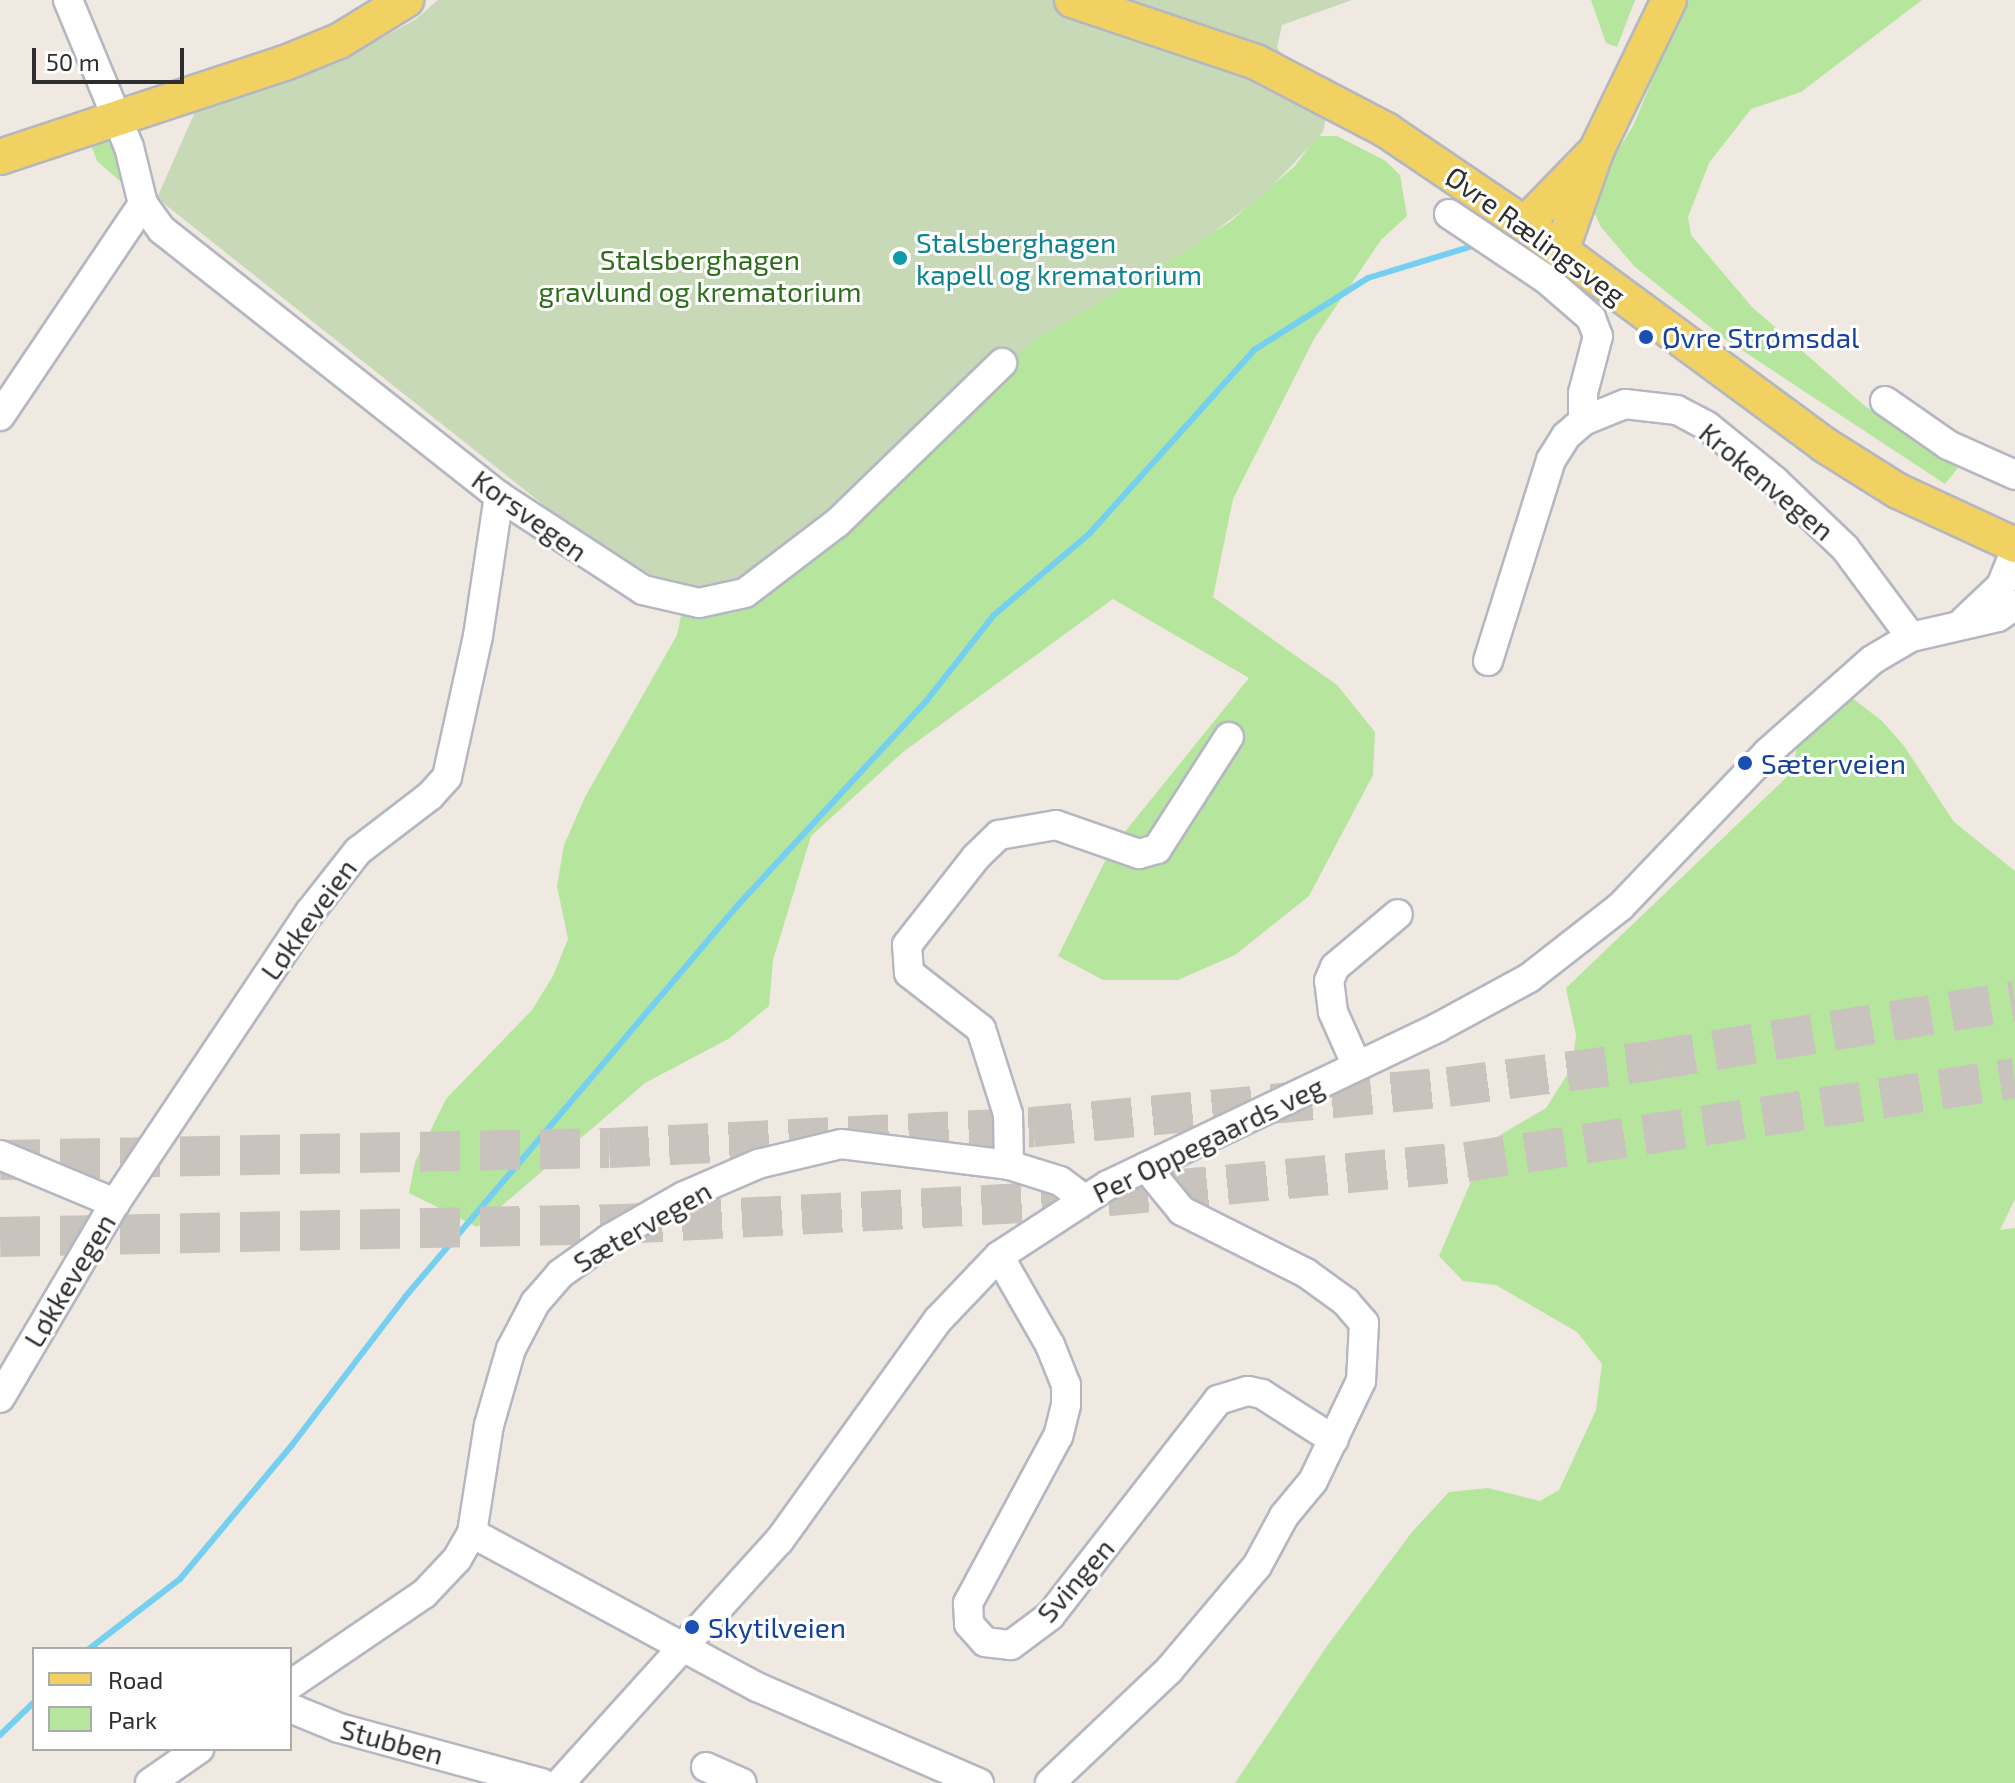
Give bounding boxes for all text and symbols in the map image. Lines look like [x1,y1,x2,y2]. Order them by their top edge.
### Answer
scale bar [36,32,188,82]
text: 50 m [46,47,100,76]
street label: Øvre Rælingsveg [1440,159,1632,311]
place label: Stalsberghagen kapell og krematorium [916,225,1203,291]
park label: Stalsberghagen gravlund og krematorium [539,242,861,308]
marker: Stalsberghagen kapell og krematorium [891,249,909,267]
place label: Øvre Strømsdal [1662,320,1859,354]
marker: Øvre Strømsdal [1637,328,1655,346]
street label: Krokenvegen [1693,415,1841,547]
street label: Korsvegen [466,462,594,568]
place label: Sæterveien [1761,746,1906,780]
marker: Sæterveien [1736,754,1754,772]
street label: Løkkeveien [253,852,363,986]
street label: Per Oppegaards veg [1086,1068,1330,1210]
street label: Sætervegen [567,1173,717,1279]
street label: Løkkevegen [16,1207,122,1353]
street label: Svingen [1029,1531,1121,1629]
place label: Skytilveien [708,1610,846,1644]
marker: Skytilveien [683,1618,701,1636]
legend [32,1647,292,1751]
text: Road [108,1665,163,1694]
text: Park [108,1705,157,1734]
street label: Stubben [337,1711,447,1771]

